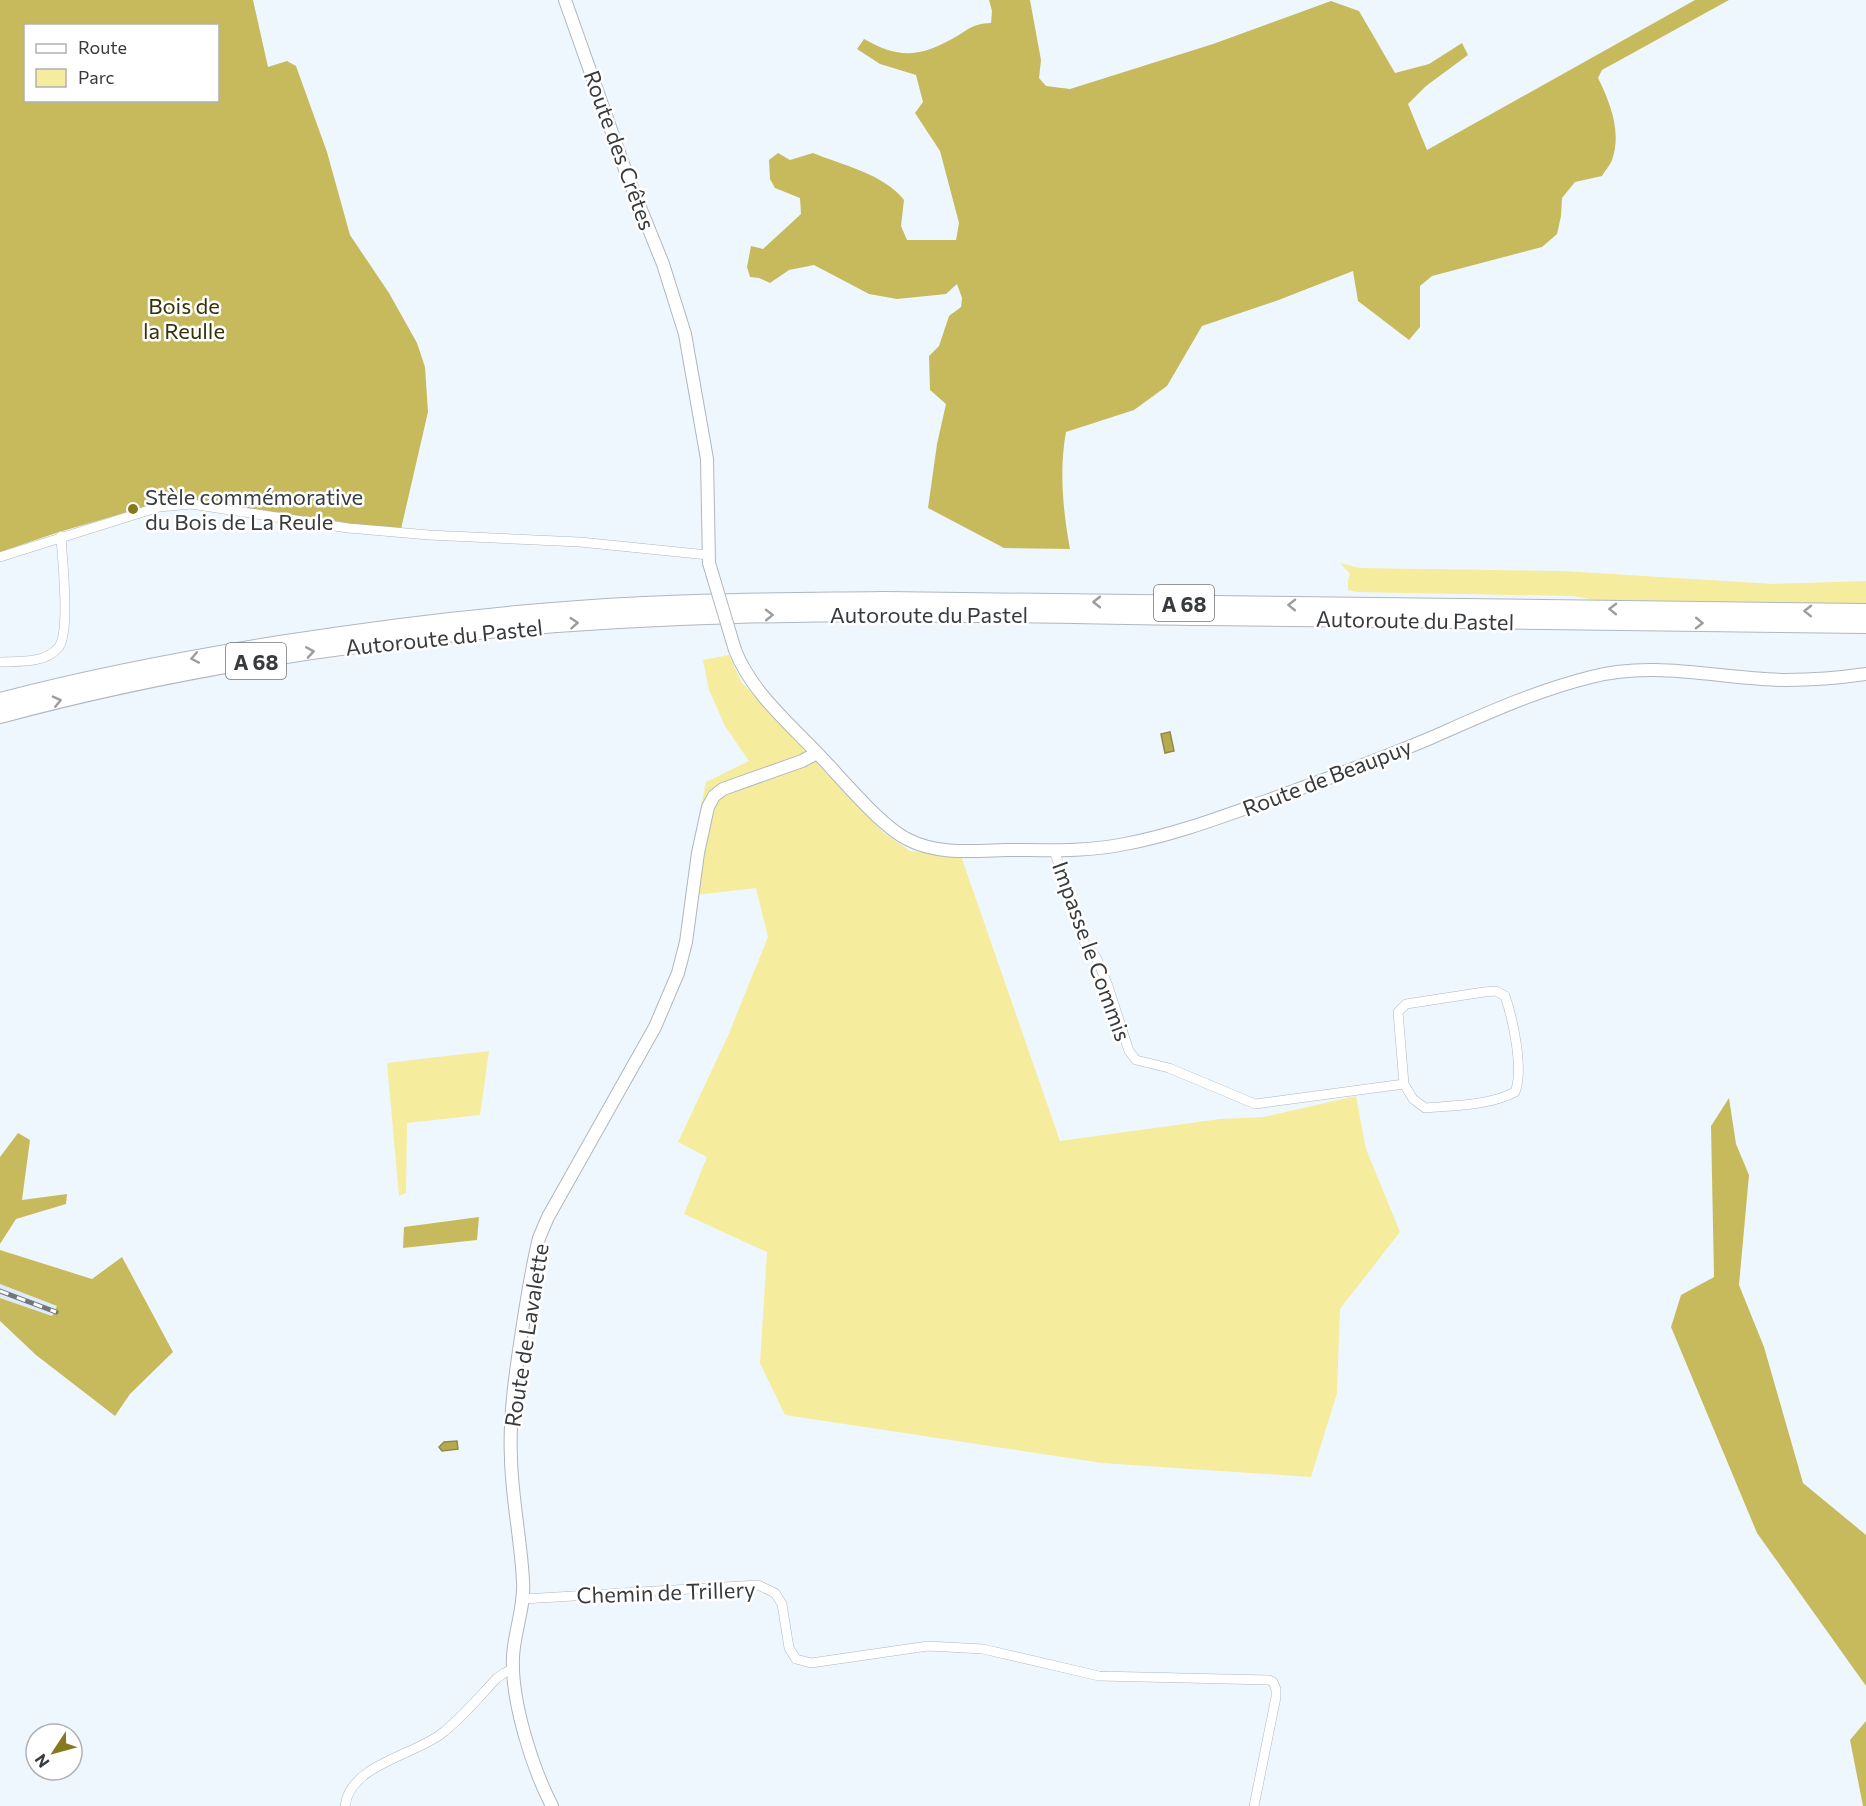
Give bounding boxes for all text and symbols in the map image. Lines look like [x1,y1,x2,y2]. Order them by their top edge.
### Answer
legend [24,24,219,102]
text: Route [78,36,127,58]
text: Parc [78,66,115,88]
street label: Route des Crêtes [579,66,661,234]
park label: Bois de la Reulle [143,292,225,344]
place label: Stèle commémorative du Bois de La Reule [145,483,363,535]
marker: Stèle commémorative du Bois de La Reule [126,502,140,516]
road number: A 68 [1154,585,1214,621]
one-way arrow [1092,596,1101,608]
one-way arrow [1287,599,1296,611]
street label: Autoroute du Pastel [830,601,1028,628]
one-way arrow [1608,603,1617,615]
street label: Autoroute du Pastel [1316,605,1514,635]
one-way arrow [1803,605,1812,617]
one-way arrow [765,609,774,621]
street label: Autoroute du Pastel [344,613,544,661]
one-way arrow [570,617,579,630]
one-way arrow [1695,617,1704,629]
road number: A 68 [226,643,286,679]
one-way arrow [306,647,315,659]
one-way arrow [191,651,201,664]
one-way arrow [52,695,62,708]
street label: Route de Beaupuy [1239,732,1415,822]
street label: Impasse le Commis [1047,857,1137,1045]
street label: Route de Lavalette [498,1241,554,1429]
street label: Chemin de Trillery [576,1575,756,1609]
north arrow [24,1722,84,1782]
text: N [30,1751,53,1772]

